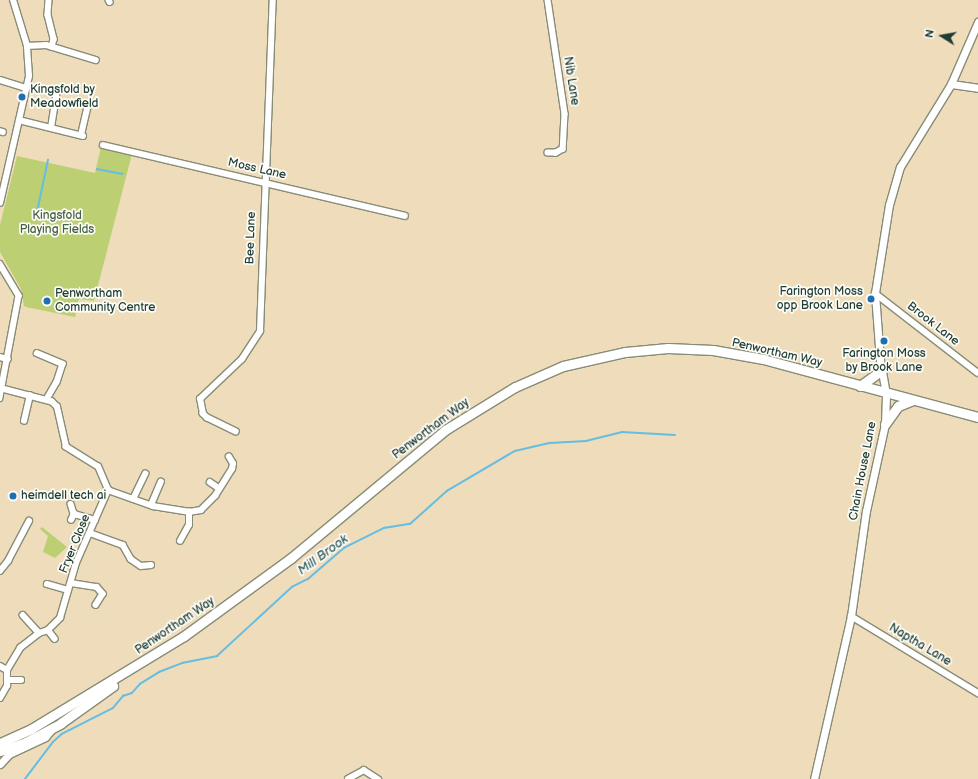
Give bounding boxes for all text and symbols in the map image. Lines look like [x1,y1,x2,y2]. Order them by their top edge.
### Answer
north arrow [922,16,962,56]
text: N [923,28,937,39]
street label: Nib Lane [560,56,582,106]
place label: Kingsfold by Meadowfield [30,83,98,111]
marker: Kingsfold by Meadowfield [17,92,27,102]
street label: Moss Lane [226,155,288,183]
park label: Kingsfold Playing Fields [20,209,94,237]
street label: Bee Lane [243,211,259,265]
place label: Farington Moss opp Brook Lane [777,285,863,313]
place label: Penwortham Community Centre [55,287,156,315]
marker: Farington Moss opp Brook Lane [866,294,876,304]
marker: Penwortham Community Centre [42,296,52,306]
street label: Brook Lane [904,299,962,349]
street label: Penwortham Way [730,336,824,370]
marker: Farington Moss by Brook Lane [879,336,889,346]
place label: Farington Moss by Brook Lane [842,347,926,375]
street label: Penwortham Way [390,395,472,463]
street label: Chain House Lane [846,420,880,522]
place label: heimdell tech ai [21,489,106,503]
marker: heimdell tech ai [8,491,18,501]
street label: Fryer Close [57,512,93,576]
water label: Mill Brook [295,531,351,579]
street label: Penwortham Way [132,594,218,658]
street label: Naptha Lane [886,621,954,669]

